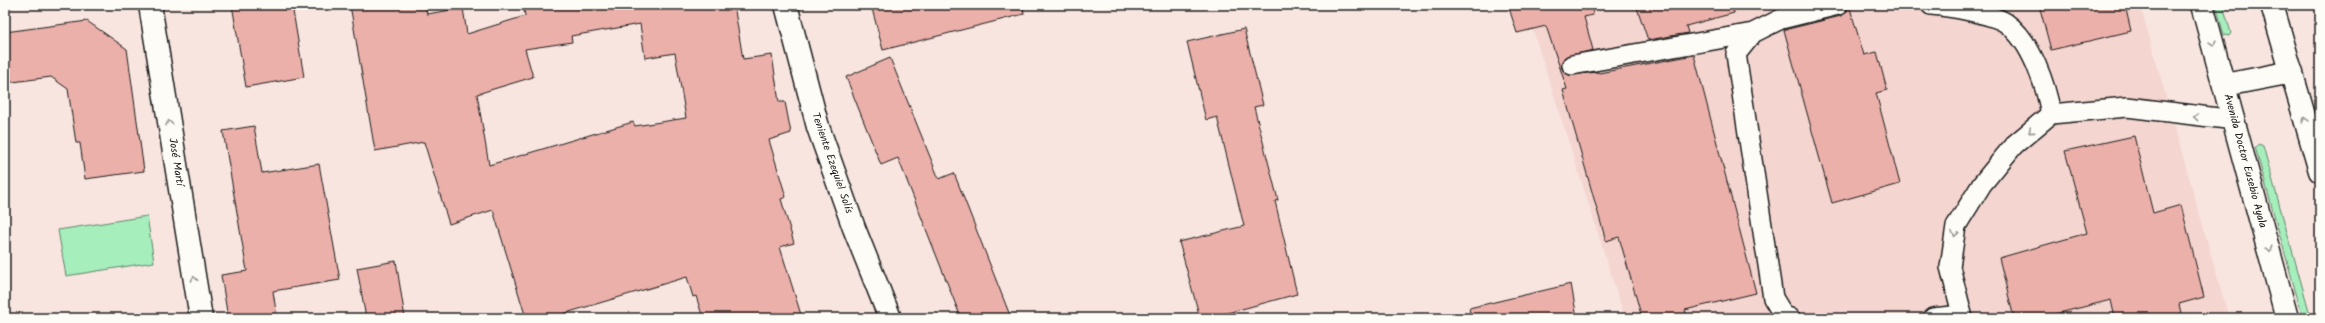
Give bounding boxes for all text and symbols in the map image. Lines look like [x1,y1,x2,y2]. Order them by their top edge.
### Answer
one-way arrow [2208,39,2216,46]
street label: Avenida Doctor Eusebio Ayala [2218,92,2272,230]
street label: Teniente Ezequiel Solís [806,110,858,216]
one-way arrow [2193,112,2199,121]
one-way arrow [2302,116,2310,123]
one-way arrow [166,120,174,127]
one-way arrow [2028,127,2036,134]
street label: José Martí [163,137,189,190]
one-way arrow [1951,231,1960,237]
one-way arrow [2264,245,2273,252]
one-way arrow [191,276,199,283]

